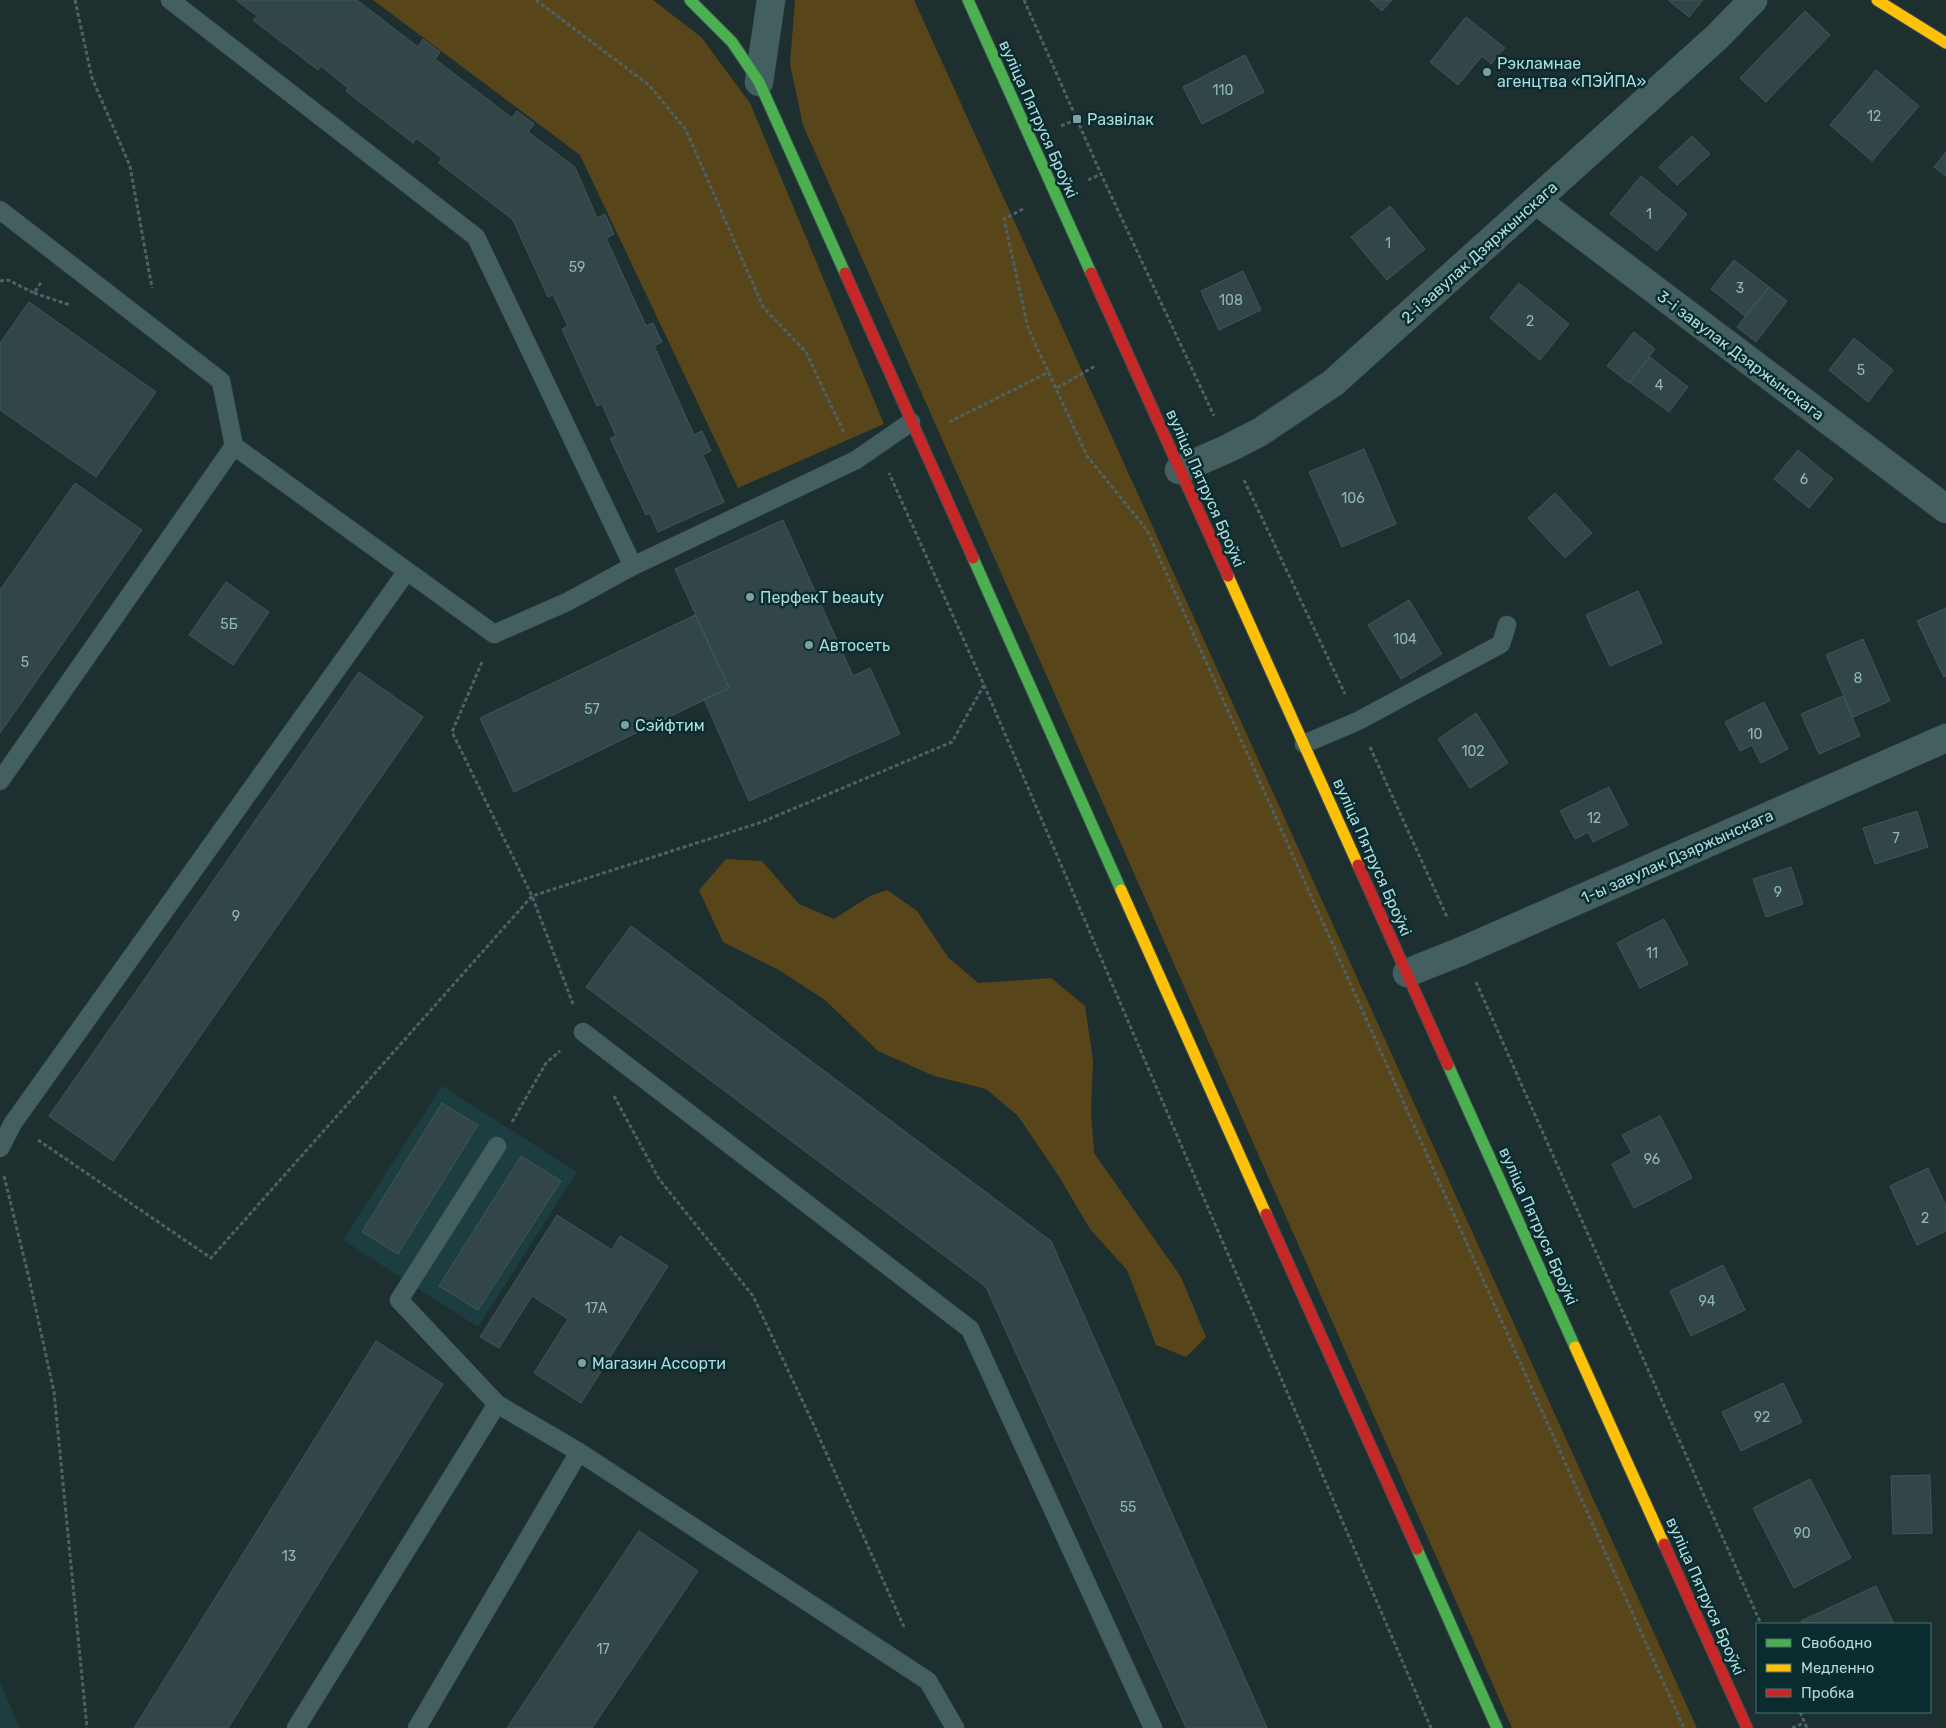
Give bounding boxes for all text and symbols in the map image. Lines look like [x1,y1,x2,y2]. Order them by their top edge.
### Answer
street label: вуліца Пятруся Броўкі [995,38,1082,201]
place label: Рэкламнае агенцтва «ПЭЙПА» [1497,54,1646,91]
marker: Рэкламнае агенцтва «ПЭЙПА» [1481,66,1493,78]
house number: 110 [1213,82,1234,99]
house number: 12 [1867,108,1881,125]
place label: Развілак [1087,110,1154,129]
marker: Развілак [1071,113,1083,125]
street label: 2-і завулак Дзяржынскага [1397,177,1561,327]
house number: 1 [1646,206,1652,223]
house number: 1 [1385,235,1391,252]
house number: 59 [569,259,585,276]
house number: 3 [1736,280,1744,297]
street label: 3-і завулак Дзяржынскага [1654,287,1828,424]
house number: 108 [1219,292,1243,309]
house number: 2 [1526,313,1534,329]
house number: 5 [1857,362,1865,379]
house number: 4 [1655,377,1664,394]
street label: вуліца Пятруся Броўкі [1162,407,1249,570]
house number: 6 [1800,471,1808,488]
house number: 106 [1341,490,1365,507]
place label: ПерфекТ beauty [760,588,884,607]
marker: ПерфекТ beauty [744,591,756,603]
house number: 5Б [220,616,238,633]
house number: 104 [1393,631,1417,648]
place label: Автосеть [819,636,890,655]
marker: Автосеть [803,639,815,651]
house number: 5 [21,654,29,671]
house number: 8 [1854,670,1863,687]
house number: 57 [584,701,600,718]
place label: Сэйфтим [635,716,705,735]
marker: Сэйфтим [619,719,631,731]
house number: 10 [1748,726,1763,743]
house number: 102 [1461,743,1485,760]
street label: вуліца Пятруся Броўкі [1329,776,1416,939]
street label: 1-ы завулак Дзяржынскага [1578,805,1776,907]
house number: 12 [1587,810,1601,827]
house number: 7 [1892,830,1900,847]
house number: 9 [1774,884,1782,901]
house number: 9 [232,908,240,925]
house number: 11 [1646,945,1658,962]
street label: вуліца Пятруся Броўкі [1495,1145,1582,1308]
house number: 96 [1644,1151,1660,1168]
house number: 2 [1921,1210,1929,1227]
house number: 94 [1699,1293,1716,1310]
house number: 17А [585,1300,608,1317]
place label: Магазин Ассорти [592,1354,726,1373]
marker: Магазин Ассорти [576,1357,588,1369]
house number: 92 [1754,1409,1770,1426]
house number: 55 [1120,1499,1136,1516]
street label: вуліца Пятруся Броўкі [1662,1515,1749,1678]
house number: 90 [1793,1525,1811,1542]
house number: 13 [282,1548,296,1565]
legend [1756,1623,1931,1713]
text: Свободно [1801,1634,1872,1652]
house number: 17 [596,1641,610,1658]
text: Медленно [1801,1659,1874,1677]
text: Пробка [1801,1684,1854,1702]

